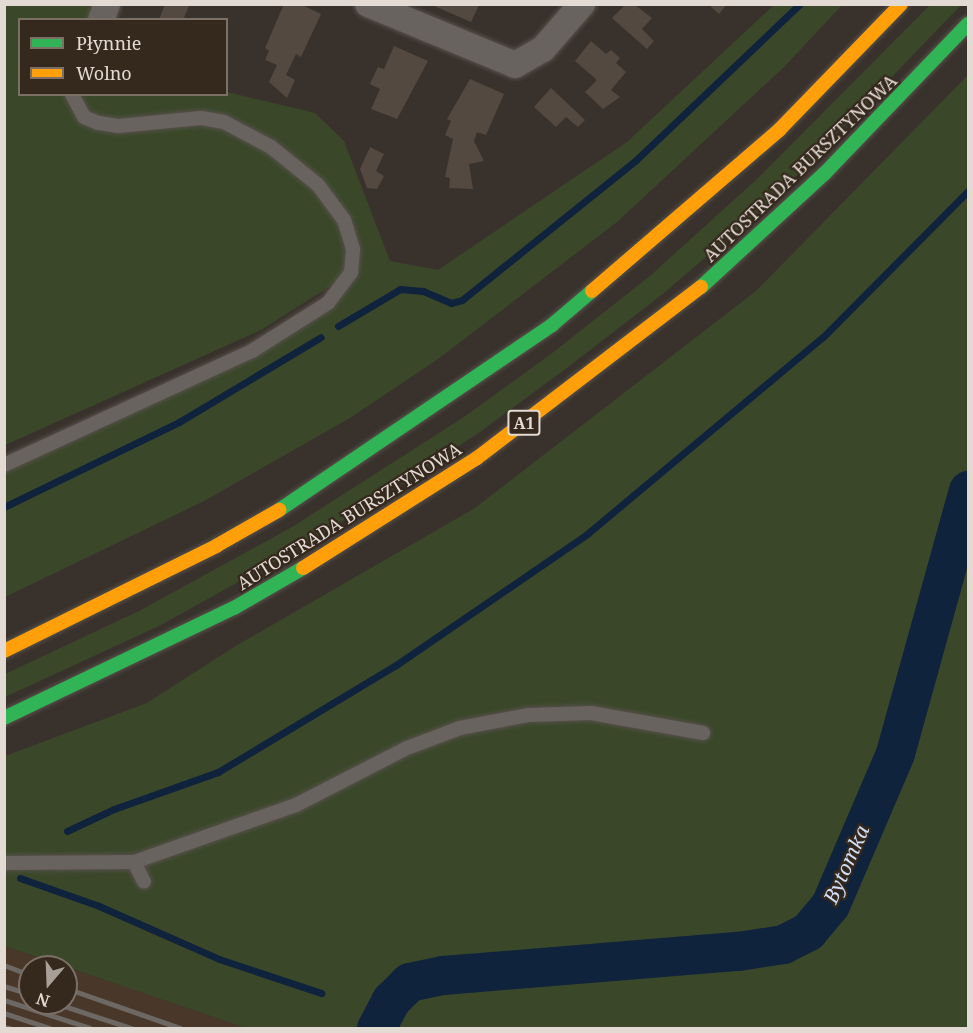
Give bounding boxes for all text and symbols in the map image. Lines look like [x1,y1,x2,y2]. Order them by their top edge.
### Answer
legend [18,18,228,96]
text: Płynnie [76,31,141,55]
text: Wolno [76,61,132,85]
street label: AUTOSTRADA BURSZTYNOWA [699,70,901,266]
road number: A1 [506,410,542,436]
street label: AUTOSTRADA BURSZTYNOWA [233,438,465,594]
water label: Bytomka [818,821,874,907]
north arrow [18,955,78,1015]
text: N [33,988,52,1013]

